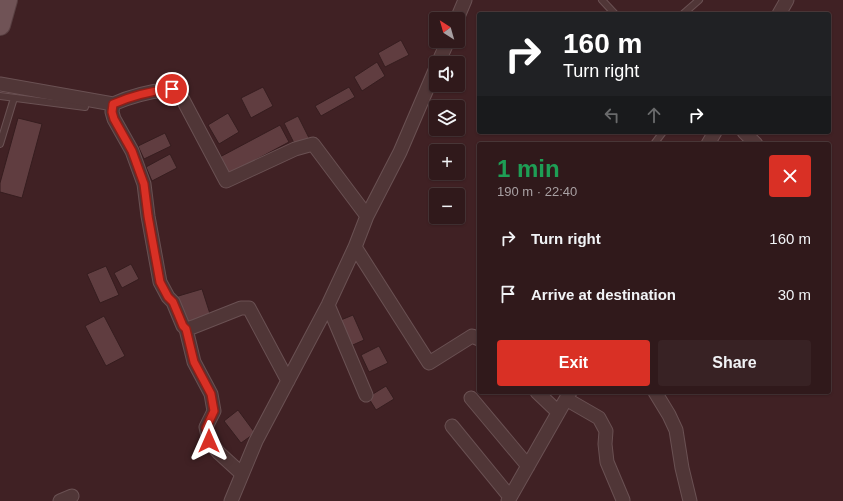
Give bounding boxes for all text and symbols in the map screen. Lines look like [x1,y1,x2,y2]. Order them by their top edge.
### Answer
north arrow [429,12,465,48]
map controls [429,12,465,224]
icon: right [497,28,549,80]
text: 160 m [563,28,642,59]
button: sound [429,56,465,92]
text: Turn right [563,61,639,81]
pin [155,72,189,106]
icon: arrive [161,78,183,100]
button: layers [429,100,465,136]
icon: left [601,104,623,126]
icon: ahead [643,104,665,126]
icon: right [685,104,707,126]
button: + [429,144,465,180]
text: 1 min [497,155,560,182]
button: close [769,155,811,197]
text: 190 m · 22:40 [497,184,577,199]
button: − [429,188,465,224]
icon: right [497,227,519,249]
text: Turn right [531,230,601,247]
text: 160 m [769,230,811,247]
icon: arrive [497,283,519,305]
text: Arrive at destination [531,286,676,303]
text: 30 m [778,286,811,303]
button: Exit [497,340,650,386]
button: Share [658,340,811,386]
position arrow [188,420,230,462]

